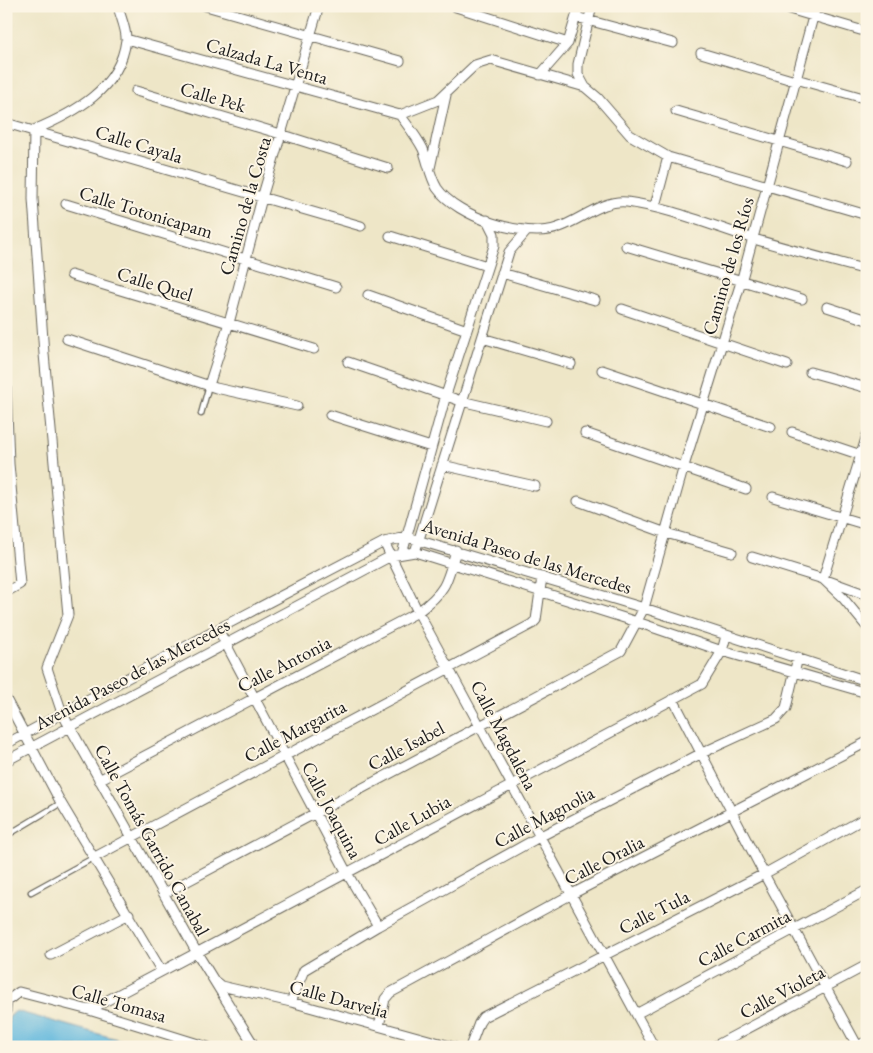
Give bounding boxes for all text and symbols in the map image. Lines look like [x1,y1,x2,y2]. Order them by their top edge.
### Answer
street label: Calzada La Venta [203,32,331,90]
street label: Calle Pek [177,76,250,119]
street label: Calle Cayala [92,119,186,169]
street label: Camino de la Costa [213,133,277,278]
street label: Calle Totonicapam [76,180,216,244]
street label: Camino de los Ríos [696,194,760,338]
street label: Calle Quel [114,261,196,307]
street label: Avenida Paseo de las Mercedes [418,512,635,600]
street label: Avenida Paseo de las Mercedes [29,612,234,737]
street label: Calle Antonia [233,629,336,698]
street label: Calle Magdalena [465,676,544,795]
street label: Calle Margarita [239,693,351,768]
street label: Calle Isabel [363,715,449,777]
street label: Calle Tomás Garrido Canabal [89,740,215,941]
street label: Calle Joaquina [296,757,368,863]
street label: Calle Magnolia [490,780,599,854]
street label: Calle Lubia [369,788,455,851]
street label: Calle Oralia [560,829,649,891]
street label: Calle Tula [614,883,694,940]
street label: Calle Carmita [693,903,795,973]
street label: Calle Violeta [735,959,829,1025]
street label: Calle Darvelia [287,974,392,1024]
street label: Calle Tomasa [69,978,170,1029]

